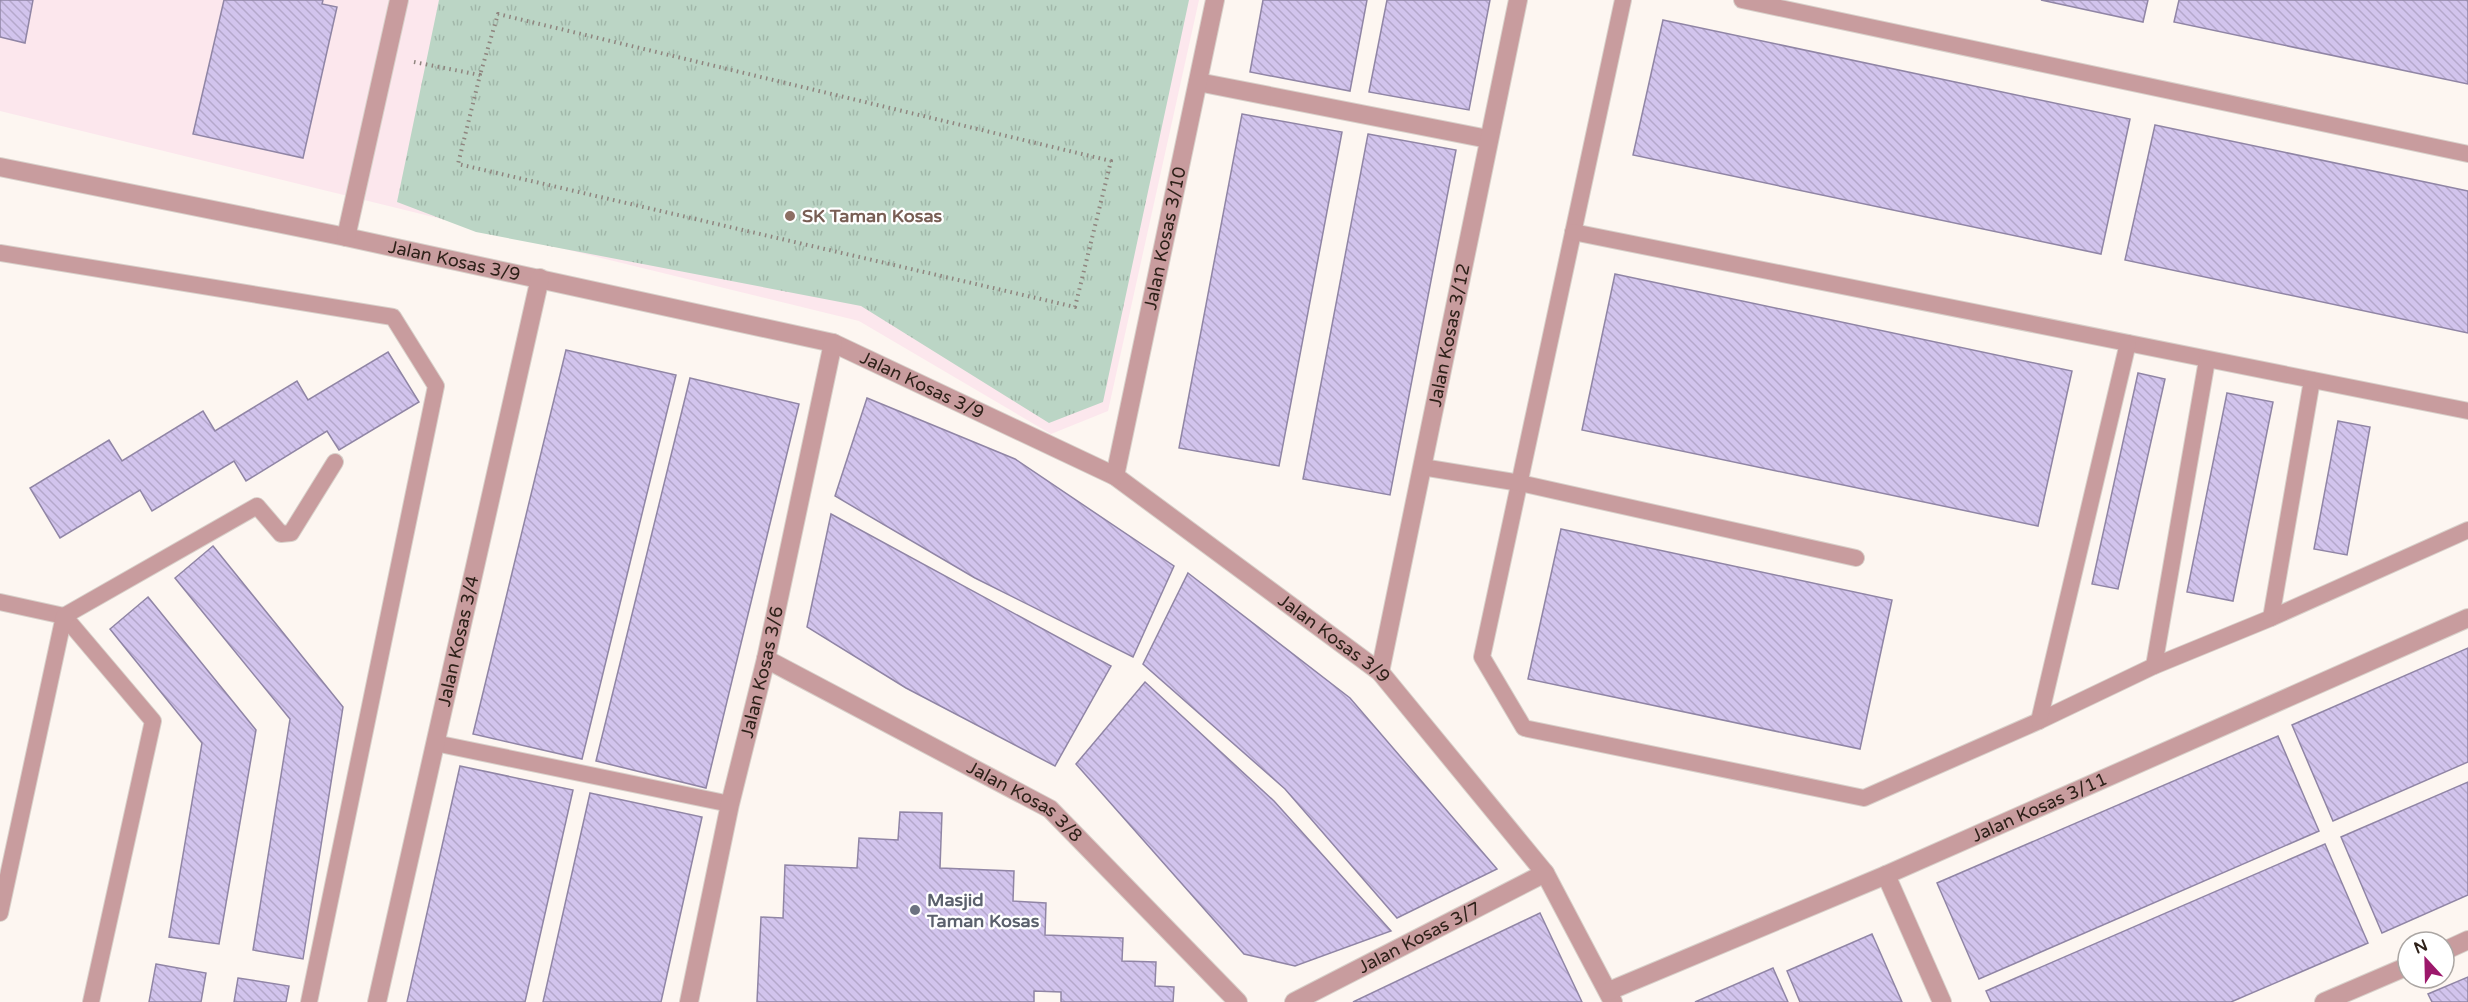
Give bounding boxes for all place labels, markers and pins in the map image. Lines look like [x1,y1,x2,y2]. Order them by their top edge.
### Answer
place label: SK Taman Kosas [802,205,943,227]
marker: SK Taman Kosas [783,209,797,223]
place label: Masjid Taman Kosas [926,889,1040,932]
marker: Masjid Taman Kosas [908,903,922,917]

